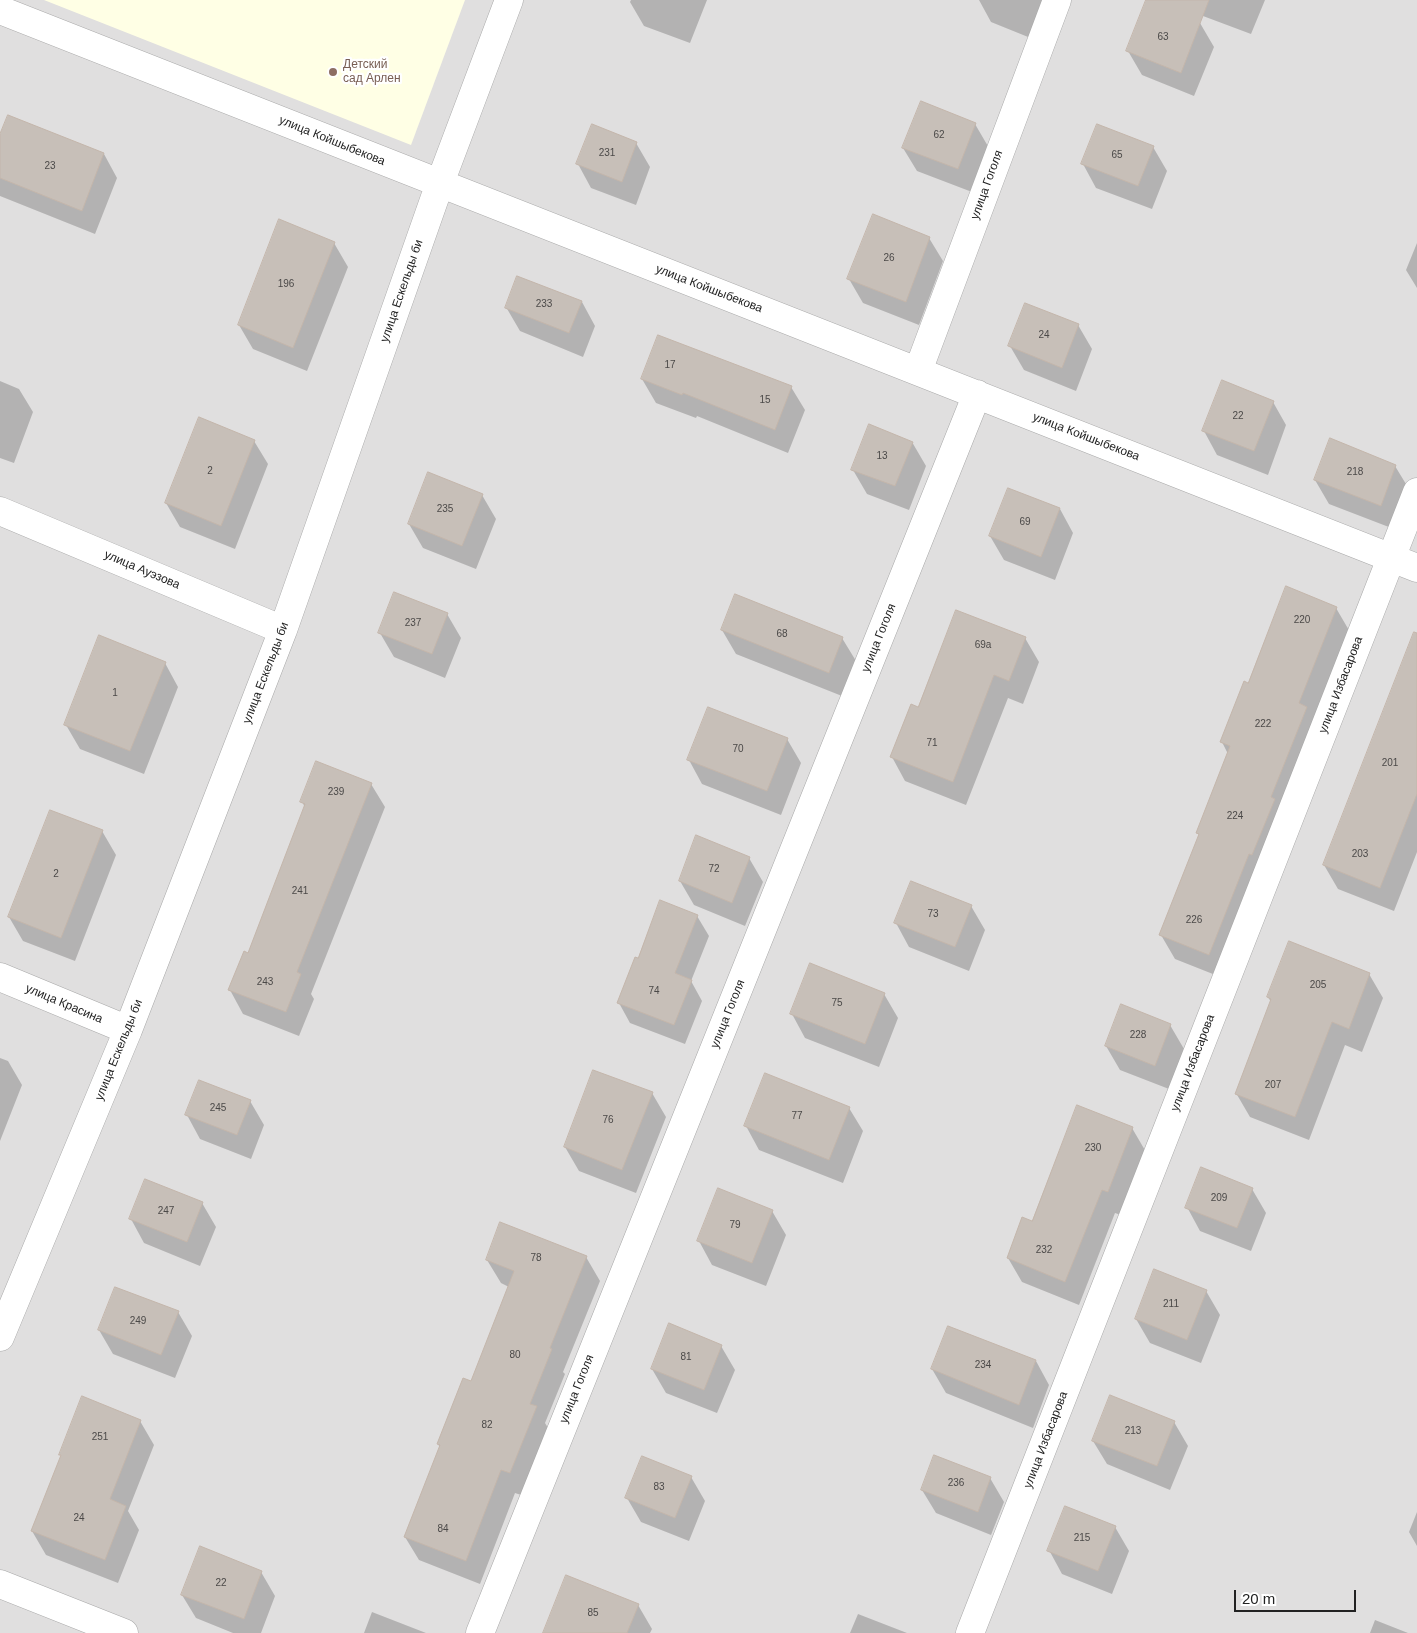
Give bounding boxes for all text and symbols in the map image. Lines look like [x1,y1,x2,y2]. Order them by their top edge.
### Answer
house number: 63 [1157,31,1169,43]
place label: Детский сад Арлен [343,58,401,86]
marker: Детский сад Арлен [327,66,339,78]
street label: улица Койшыбекова [277,113,387,169]
house number: 62 [933,129,945,141]
house number: 231 [599,147,615,159]
street label: улица Гоголя [968,148,1006,222]
house number: 65 [1111,149,1123,161]
house number: 23 [44,160,56,172]
street label: улица Ескельды би [378,238,426,344]
house number: 26 [883,252,895,264]
street label: улица Койшыбекова [654,262,764,316]
house number: 196 [278,278,294,290]
house number: 233 [536,298,552,310]
house number: 24 [1038,329,1050,341]
house number: 17 [664,359,676,371]
house number: 15 [759,394,771,406]
street label: улица Койшыбекова [1031,410,1141,464]
house number: 22 [1232,410,1244,422]
house number: 13 [876,450,888,462]
house number: 2 [207,465,213,477]
house number: 218 [1347,466,1363,478]
house number: 235 [437,503,453,515]
house number: 69 [1019,516,1031,528]
street label: улица Ауэзова [102,548,182,592]
street label: улица Гоголя [859,602,899,674]
house number: 220 [1294,614,1310,626]
house number: 237 [405,617,421,629]
street label: улица Ескельды би [240,620,292,726]
house number: 68 [776,628,788,640]
street label: улица Избасарова [1316,635,1366,735]
house number: 69а [975,639,991,651]
house number: 1 [112,687,118,699]
house number: 222 [1255,718,1271,730]
house number: 71 [926,737,938,749]
house number: 70 [732,743,744,755]
house number: 201 [1382,757,1398,769]
house number: 239 [328,786,344,798]
house number: 224 [1227,810,1243,822]
house number: 203 [1352,848,1368,860]
house number: 72 [708,863,720,875]
house number: 2 [53,868,59,880]
house number: 241 [292,885,308,897]
house number: 73 [927,908,939,920]
house number: 226 [1186,914,1202,926]
house number: 243 [257,976,273,988]
street label: улица Гоголя [708,978,748,1050]
house number: 205 [1310,979,1326,991]
street label: улица Красина [23,981,105,1027]
house number: 74 [648,985,660,997]
street label: улица Ескельды би [92,997,146,1103]
house number: 75 [831,997,843,1009]
street label: улица Избасарова [1168,1013,1218,1113]
house number: 228 [1130,1029,1146,1041]
house number: 207 [1265,1079,1281,1091]
house number: 245 [210,1102,226,1114]
house number: 77 [791,1110,803,1122]
house number: 76 [602,1114,614,1126]
house number: 230 [1085,1142,1101,1154]
house number: 209 [1211,1192,1227,1204]
house number: 247 [158,1205,174,1217]
house number: 79 [729,1219,741,1231]
house number: 232 [1036,1244,1052,1256]
house number: 78 [530,1252,542,1264]
house number: 211 [1163,1298,1179,1310]
house number: 249 [130,1315,146,1327]
house number: 80 [509,1349,521,1361]
house number: 81 [680,1351,692,1363]
street label: улица Гоголя [557,1353,597,1425]
house number: 234 [975,1359,991,1371]
street label: улица Избасарова [1021,1390,1071,1490]
house number: 82 [481,1419,493,1431]
house number: 213 [1125,1425,1141,1437]
house number: 251 [92,1431,108,1443]
house number: 236 [948,1477,964,1489]
house number: 83 [653,1481,665,1493]
house number: 24 [73,1512,85,1524]
house number: 84 [437,1523,449,1535]
house number: 215 [1074,1532,1090,1544]
house number: 22 [215,1577,227,1589]
scale bar [1237,1580,1360,1612]
text: 20 m [1242,1590,1275,1607]
house number: 85 [587,1607,599,1619]

